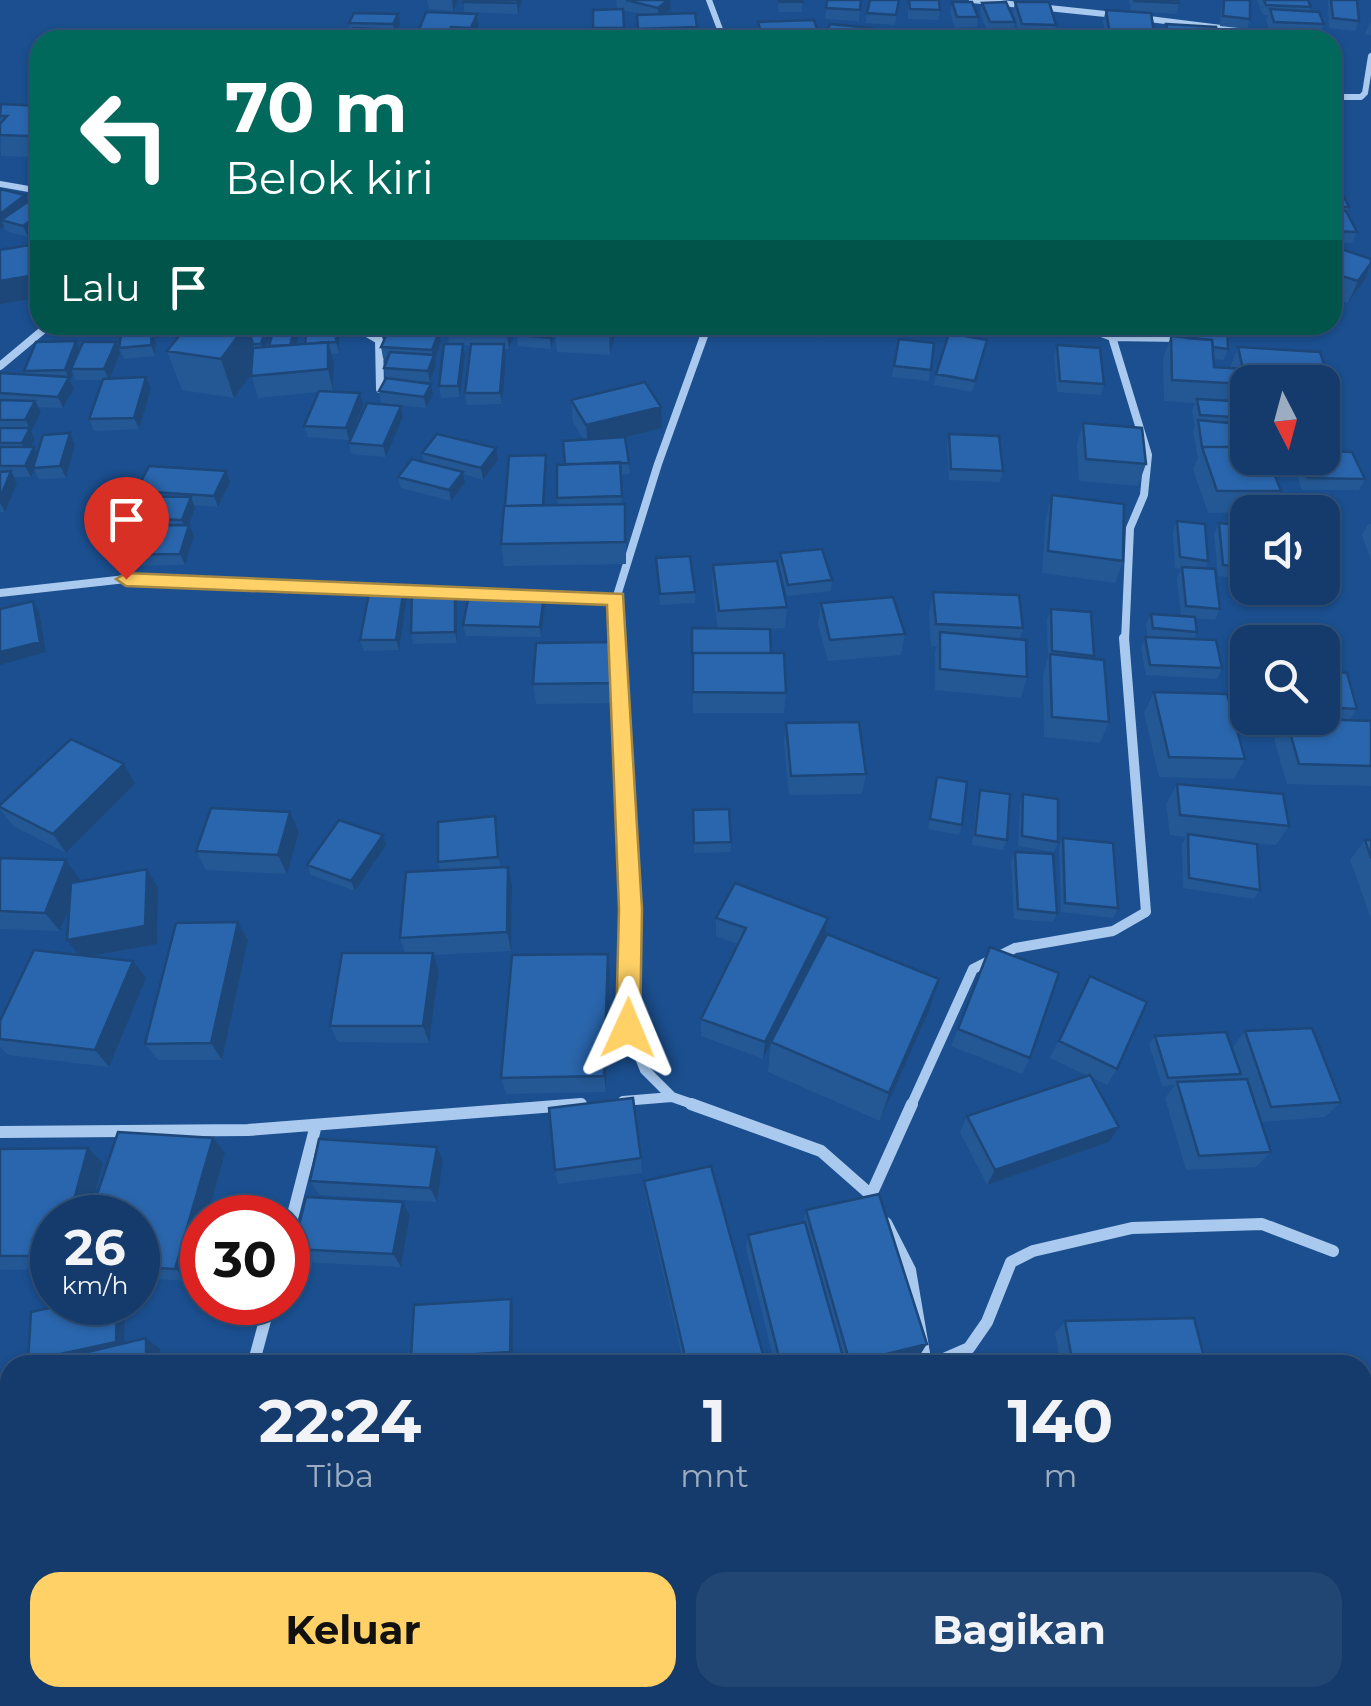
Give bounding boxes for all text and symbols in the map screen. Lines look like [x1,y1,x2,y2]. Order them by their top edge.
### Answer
text: 70 m [225,64,408,150]
icon: left [60,70,190,200]
text: Belok kiri [225,150,434,205]
icon: arrive [161,260,216,315]
text: Lalu [60,264,141,311]
north arrow [1230,365,1340,475]
map controls [1230,365,1340,735]
pin [84,477,169,580]
icon: arrive [99,492,154,547]
button: sound [1230,495,1340,605]
button: search [1230,625,1340,735]
position arrow [576,976,680,1080]
speed limit sign: 30 [180,1195,310,1325]
text: 26 [64,1217,126,1278]
text: km/h [62,1270,128,1300]
text: 22:24 [259,1384,421,1457]
text: 1 [703,1384,726,1457]
text: 140 [1008,1384,1113,1457]
text: Tiba [306,1456,374,1495]
text: mnt [680,1456,749,1495]
text: m [1043,1456,1077,1495]
button: Keluar [30,1572,676,1687]
button: Bagikan [696,1572,1342,1687]

